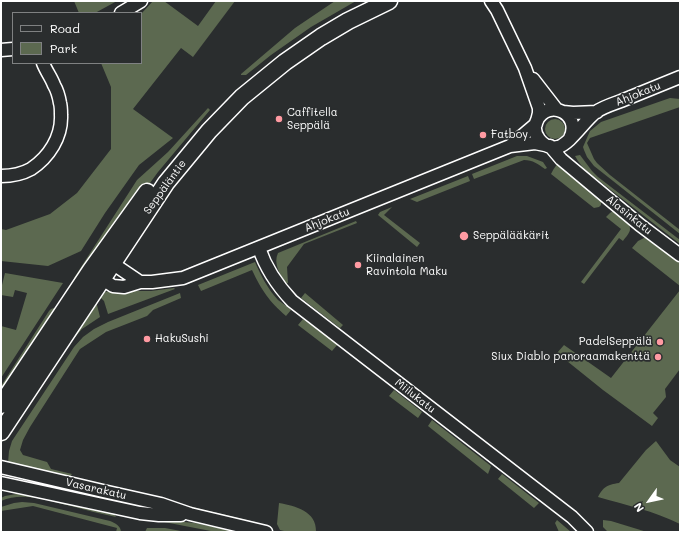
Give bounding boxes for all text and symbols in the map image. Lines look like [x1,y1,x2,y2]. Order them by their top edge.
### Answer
legend [12,12,142,64]
text: Road [50,20,80,36]
text: Park [50,40,77,56]
street label: Ahjokatu [613,79,663,109]
place label: Caffitella Seppälä [287,106,338,132]
marker: Caffitella Seppälä [274,114,284,124]
place label: Fatboy [491,128,528,142]
marker: Fatboy [478,130,488,140]
street label: Seppäläntie [141,157,189,217]
street label: Alasinkatu [603,192,655,238]
street label: Ahjokatu [302,205,352,235]
place label: Seppälääkärit [473,229,549,243]
marker: Seppälääkärit [458,230,470,242]
place label: Kiinalainen Ravintola Maku [366,252,447,278]
marker: Kiinalainen Ravintola Maku [353,260,363,270]
place label: HakuSushi [155,332,209,346]
marker: HakuSushi [142,334,152,344]
place label: PadelSeppälä [579,335,652,349]
marker: PadelSeppälä [655,337,665,347]
place label: Siux Diablo panoraamakenttä [491,350,650,364]
marker: Siux Diablo panoraamakenttä [653,352,663,362]
street label: Miilukatu [392,376,438,416]
street label: Vasarakatu [64,476,128,502]
north arrow [629,481,669,521]
text: N [630,500,647,515]

